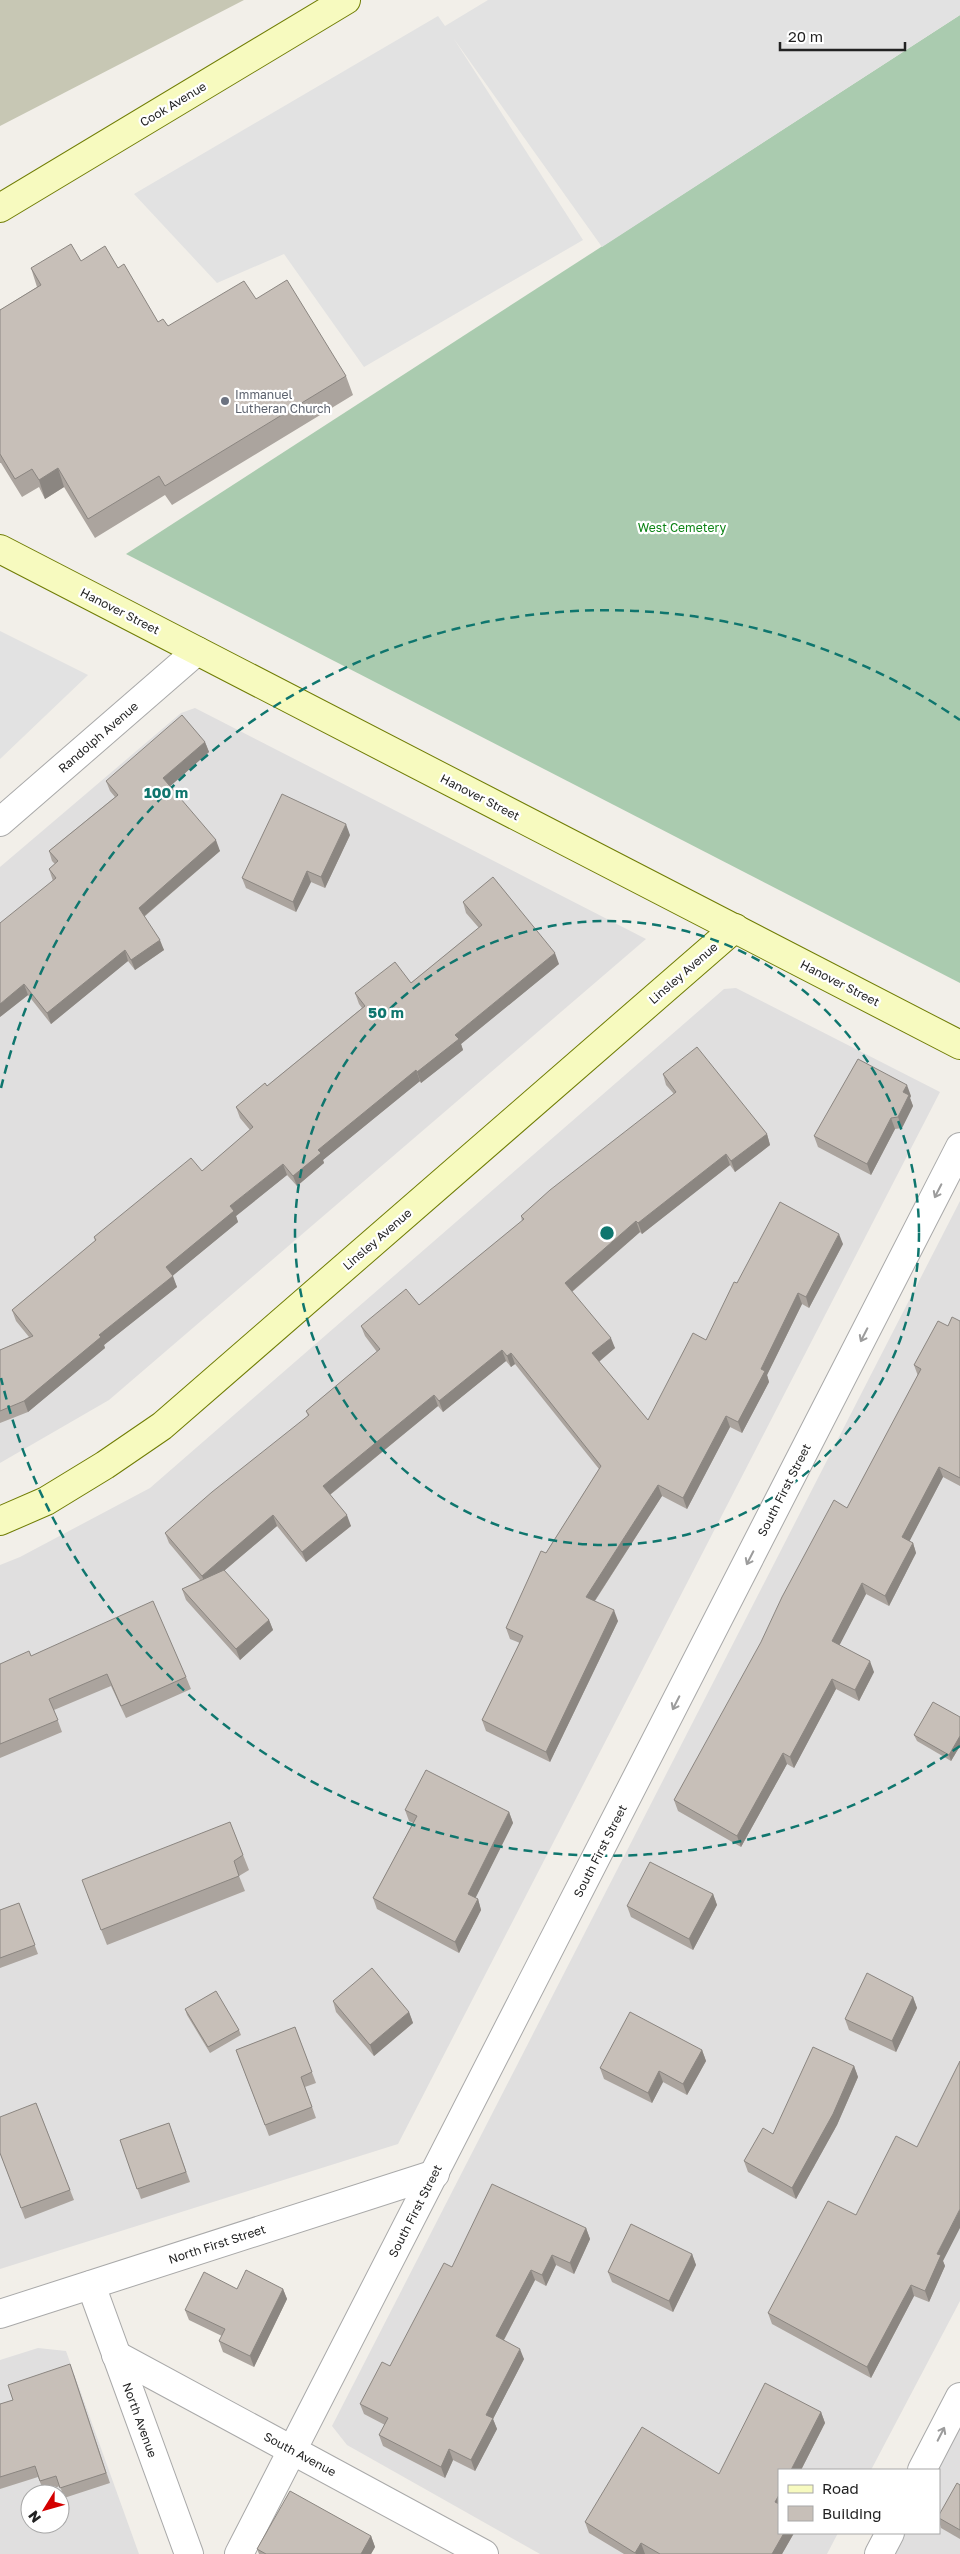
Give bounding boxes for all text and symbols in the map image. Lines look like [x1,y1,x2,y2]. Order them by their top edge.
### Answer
scale bar [780,20,905,52]
text: 20 m [788,27,823,45]
street label: Cook Avenue [137,78,209,130]
place label: Immanuel Lutheran Church [235,387,331,416]
marker: Immanuel Lutheran Church [219,395,231,407]
park label: West Cemetery [638,520,726,535]
street label: Hanover Street [78,585,162,637]
street label: Randolph Avenue [55,698,141,776]
street label: Hanover Street [438,771,522,823]
text: 100 m [144,783,188,801]
street label: Linsley Avenue [646,939,721,1007]
street label: Hanover Street [798,957,882,1009]
text: 50 m [368,1003,404,1021]
one-way arrow [933,1183,943,1198]
street label: Linsley Avenue [340,1205,415,1273]
centre of rings [598,1224,616,1242]
one-way arrow [859,1327,868,1342]
street label: South First Street [754,1441,814,1539]
one-way arrow [745,1550,754,1565]
one-way arrow [671,1695,681,1710]
street label: South First Street [570,1802,630,1900]
street label: South First Street [385,2162,445,2260]
street label: North First Street [167,2221,268,2267]
street label: North Avenue [119,2380,161,2460]
one-way arrow [936,2426,946,2441]
street label: South Avenue [261,2429,339,2479]
legend [778,2469,940,2534]
text: Road [822,2479,859,2497]
north arrow [20,2484,70,2534]
text: Building [822,2504,882,2522]
text: N [24,2508,44,2526]

